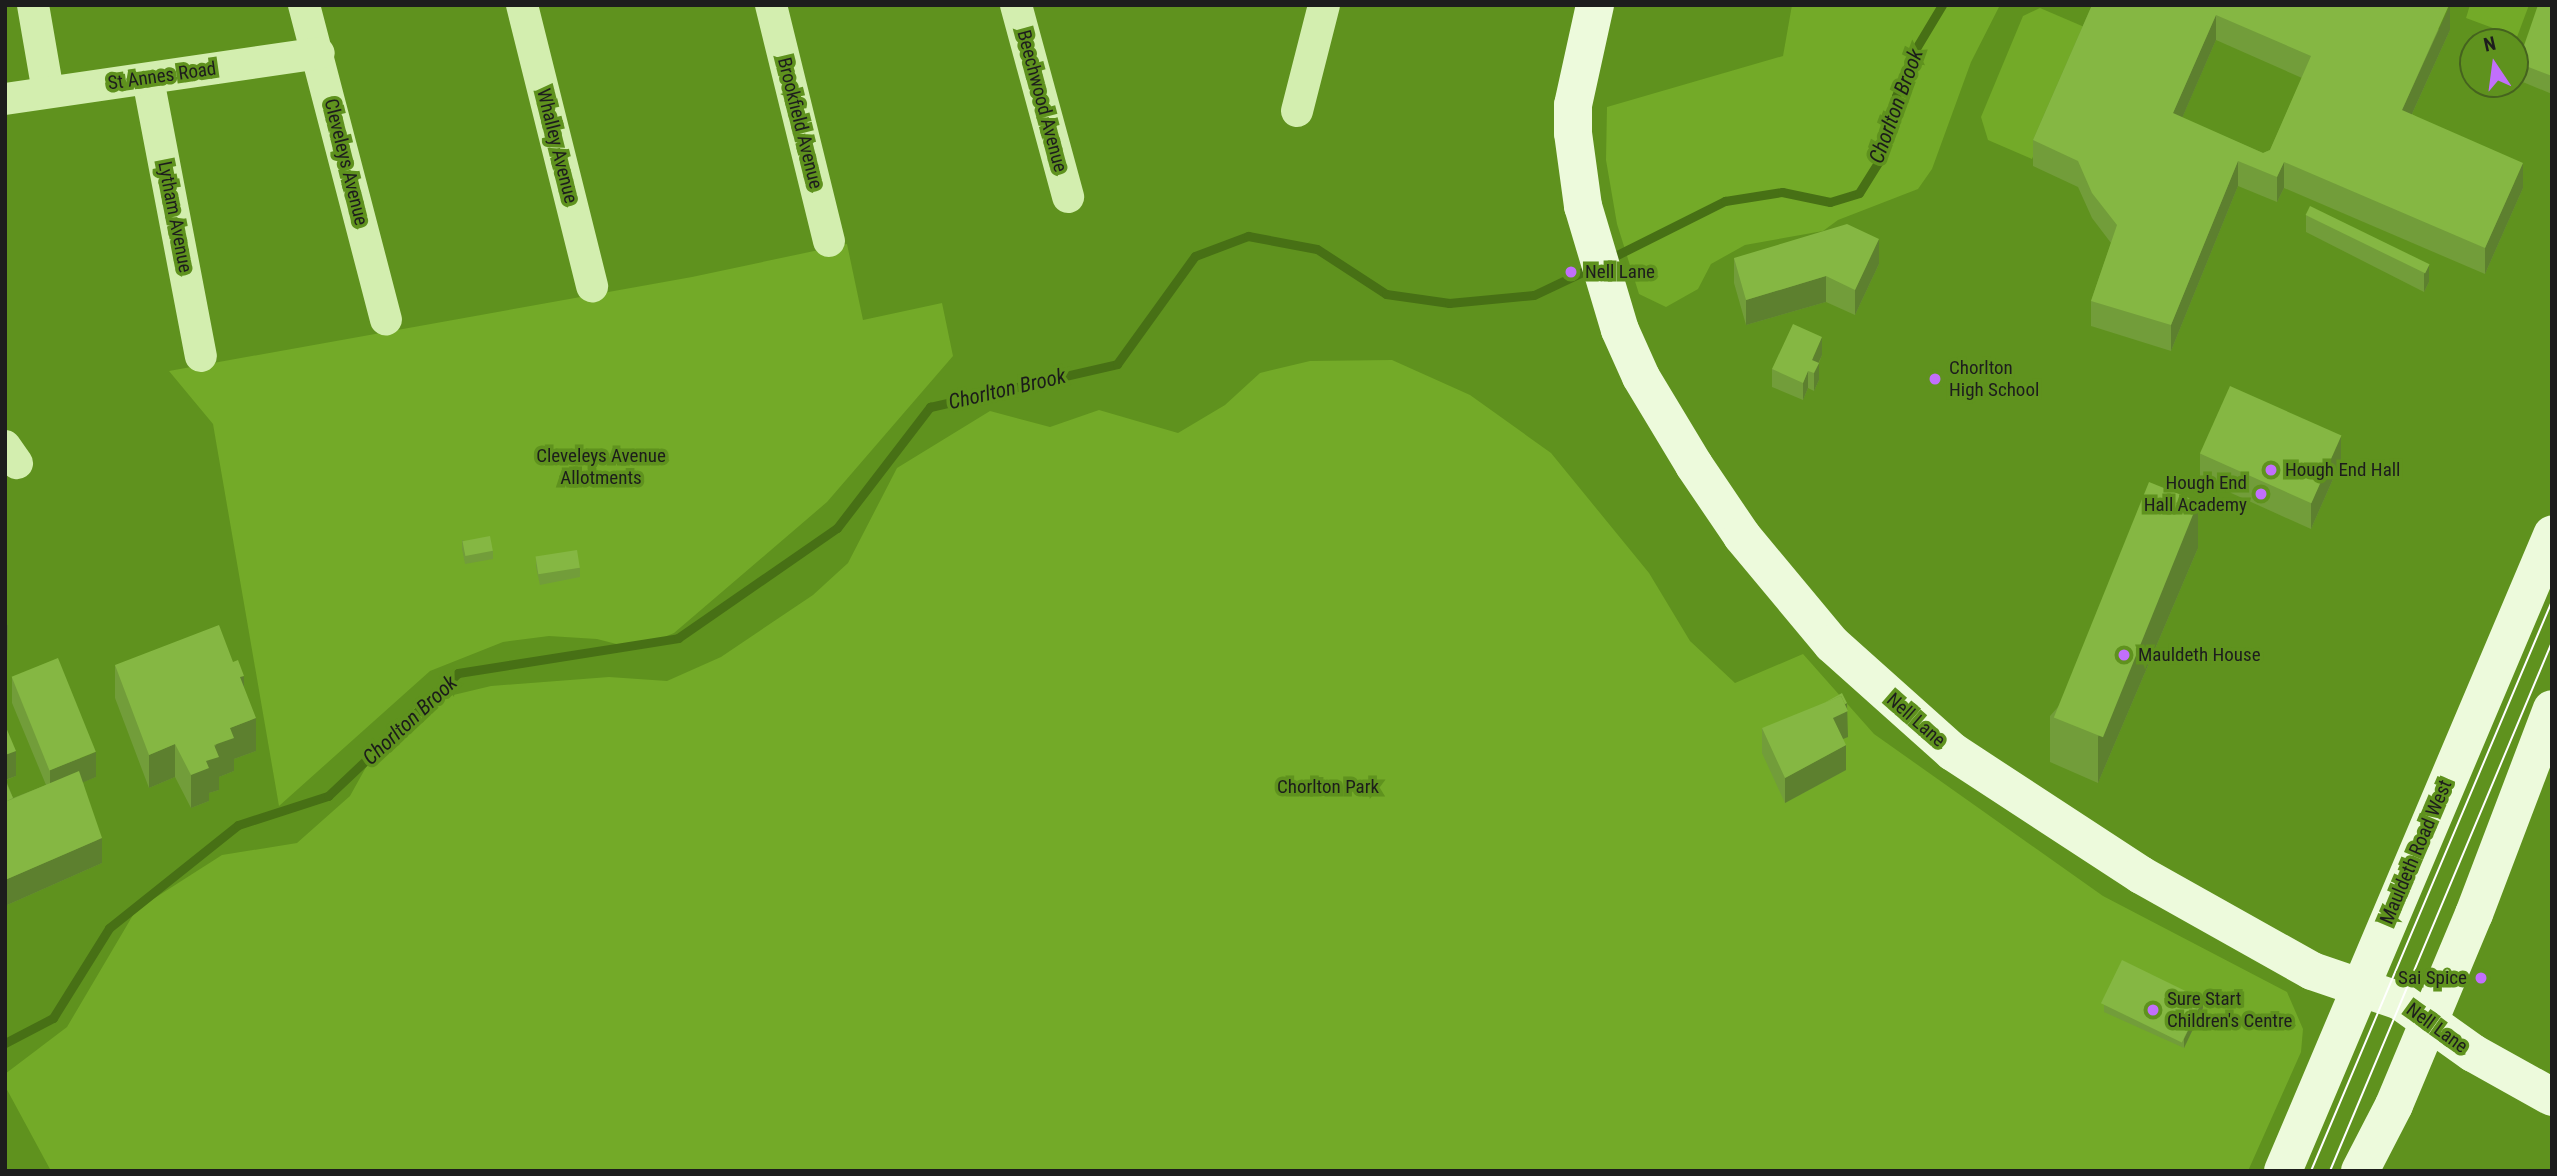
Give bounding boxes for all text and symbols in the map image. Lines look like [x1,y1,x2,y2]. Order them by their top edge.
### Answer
street label: Beechwood Avenue [1012,28,1072,174]
north arrow [2459,28,2529,98]
text: N [2481,31,2498,57]
water label: Chorlton Brook [1864,45,1928,167]
street label: Brookfield Avenue [773,55,827,191]
street label: St Annes Road [106,57,218,95]
street label: Whalley Avenue [532,86,582,206]
street label: Cleveleys Avenue [319,96,373,228]
street label: Lytham Avenue [153,159,197,275]
place label: Nell Lane [1585,261,1655,283]
marker: Nell Lane [1563,264,1579,280]
place label: Chorlton High School [1949,357,2039,401]
water label: Chorlton Brook [946,363,1068,415]
marker: Chorlton High School [1927,371,1943,387]
park label: Cleveleys Avenue Allotments [536,445,666,489]
place label: Hough End Hall [2285,459,2400,481]
marker: Hough End Hall [2263,462,2279,478]
place label: Hough End Hall Academy [2144,472,2247,516]
marker: Hough End Hall Academy [2253,486,2269,502]
place label: Mauldeth House [2138,644,2261,666]
marker: Mauldeth House [2116,647,2132,663]
water label: Chorlton Brook [358,670,462,770]
street label: Nell Lane [1882,688,1950,752]
park label: Chorlton Park [1277,776,1379,798]
street label: Mauldeth Road West [2375,776,2457,928]
place label: Sai Spice [2398,967,2467,989]
marker: Sai Spice [2473,970,2489,986]
place label: Sure Start Children's Centre [2167,988,2292,1032]
street label: Nell Lane [2402,998,2472,1058]
marker: Sure Start Children's Centre [2145,1002,2161,1018]

